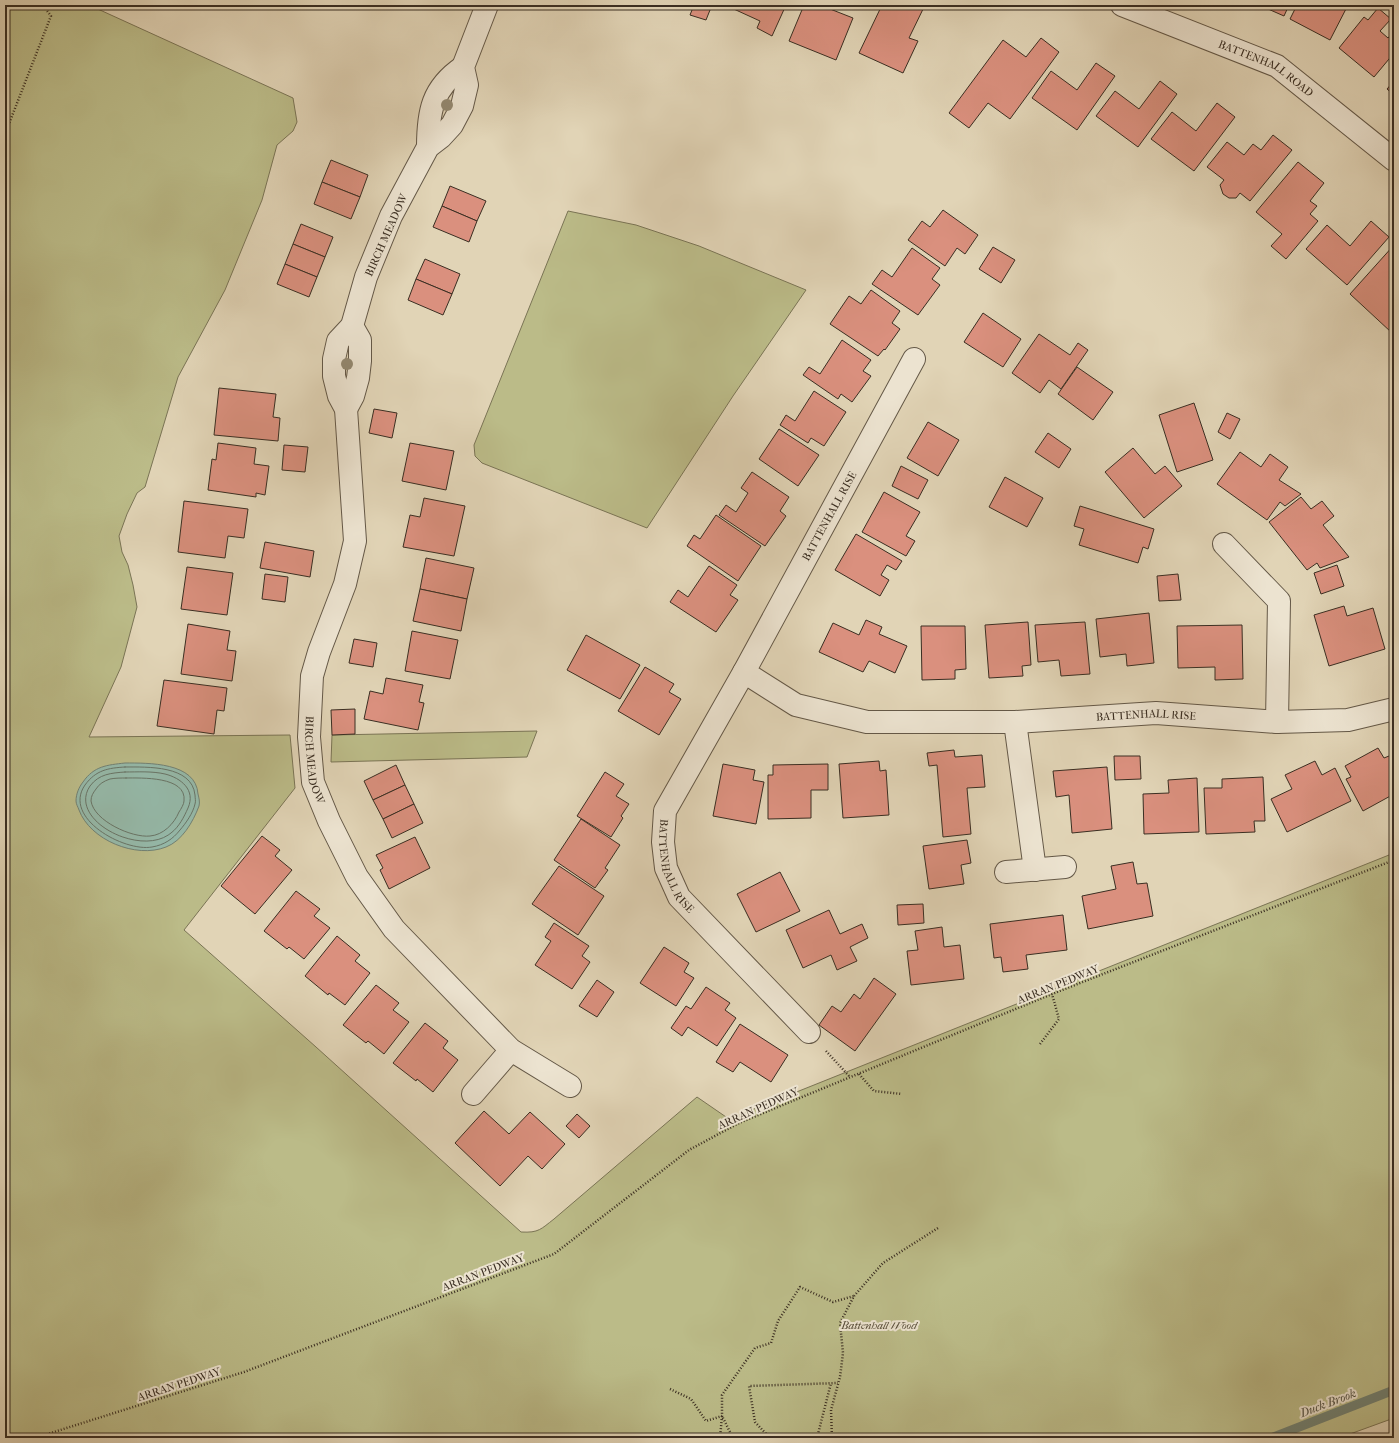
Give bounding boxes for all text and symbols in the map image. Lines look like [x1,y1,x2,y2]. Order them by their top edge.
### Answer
street label: BATTENHALL ROAD [1217,38,1316,100]
street label: BIRCH MEADOW [362,191,411,279]
street label: BATTENHALL RISE [799,469,860,563]
street label: BATTENHALL RISE [1096,707,1197,724]
street label: BIRCH MEADOW [302,716,328,807]
street label: BATTENHALL RISE [656,818,697,916]
street label: ARRAN PEDWAY [1015,962,1101,1007]
street label: ARRAN PEDWAY [715,1085,801,1132]
street label: ARRAN PEDWAY [439,1251,526,1294]
park label: Battenhall Wood [840,1319,918,1332]
street label: ARRAN PEDWAY [135,1365,223,1404]
water label: Duck Brook [1297,1386,1358,1420]

